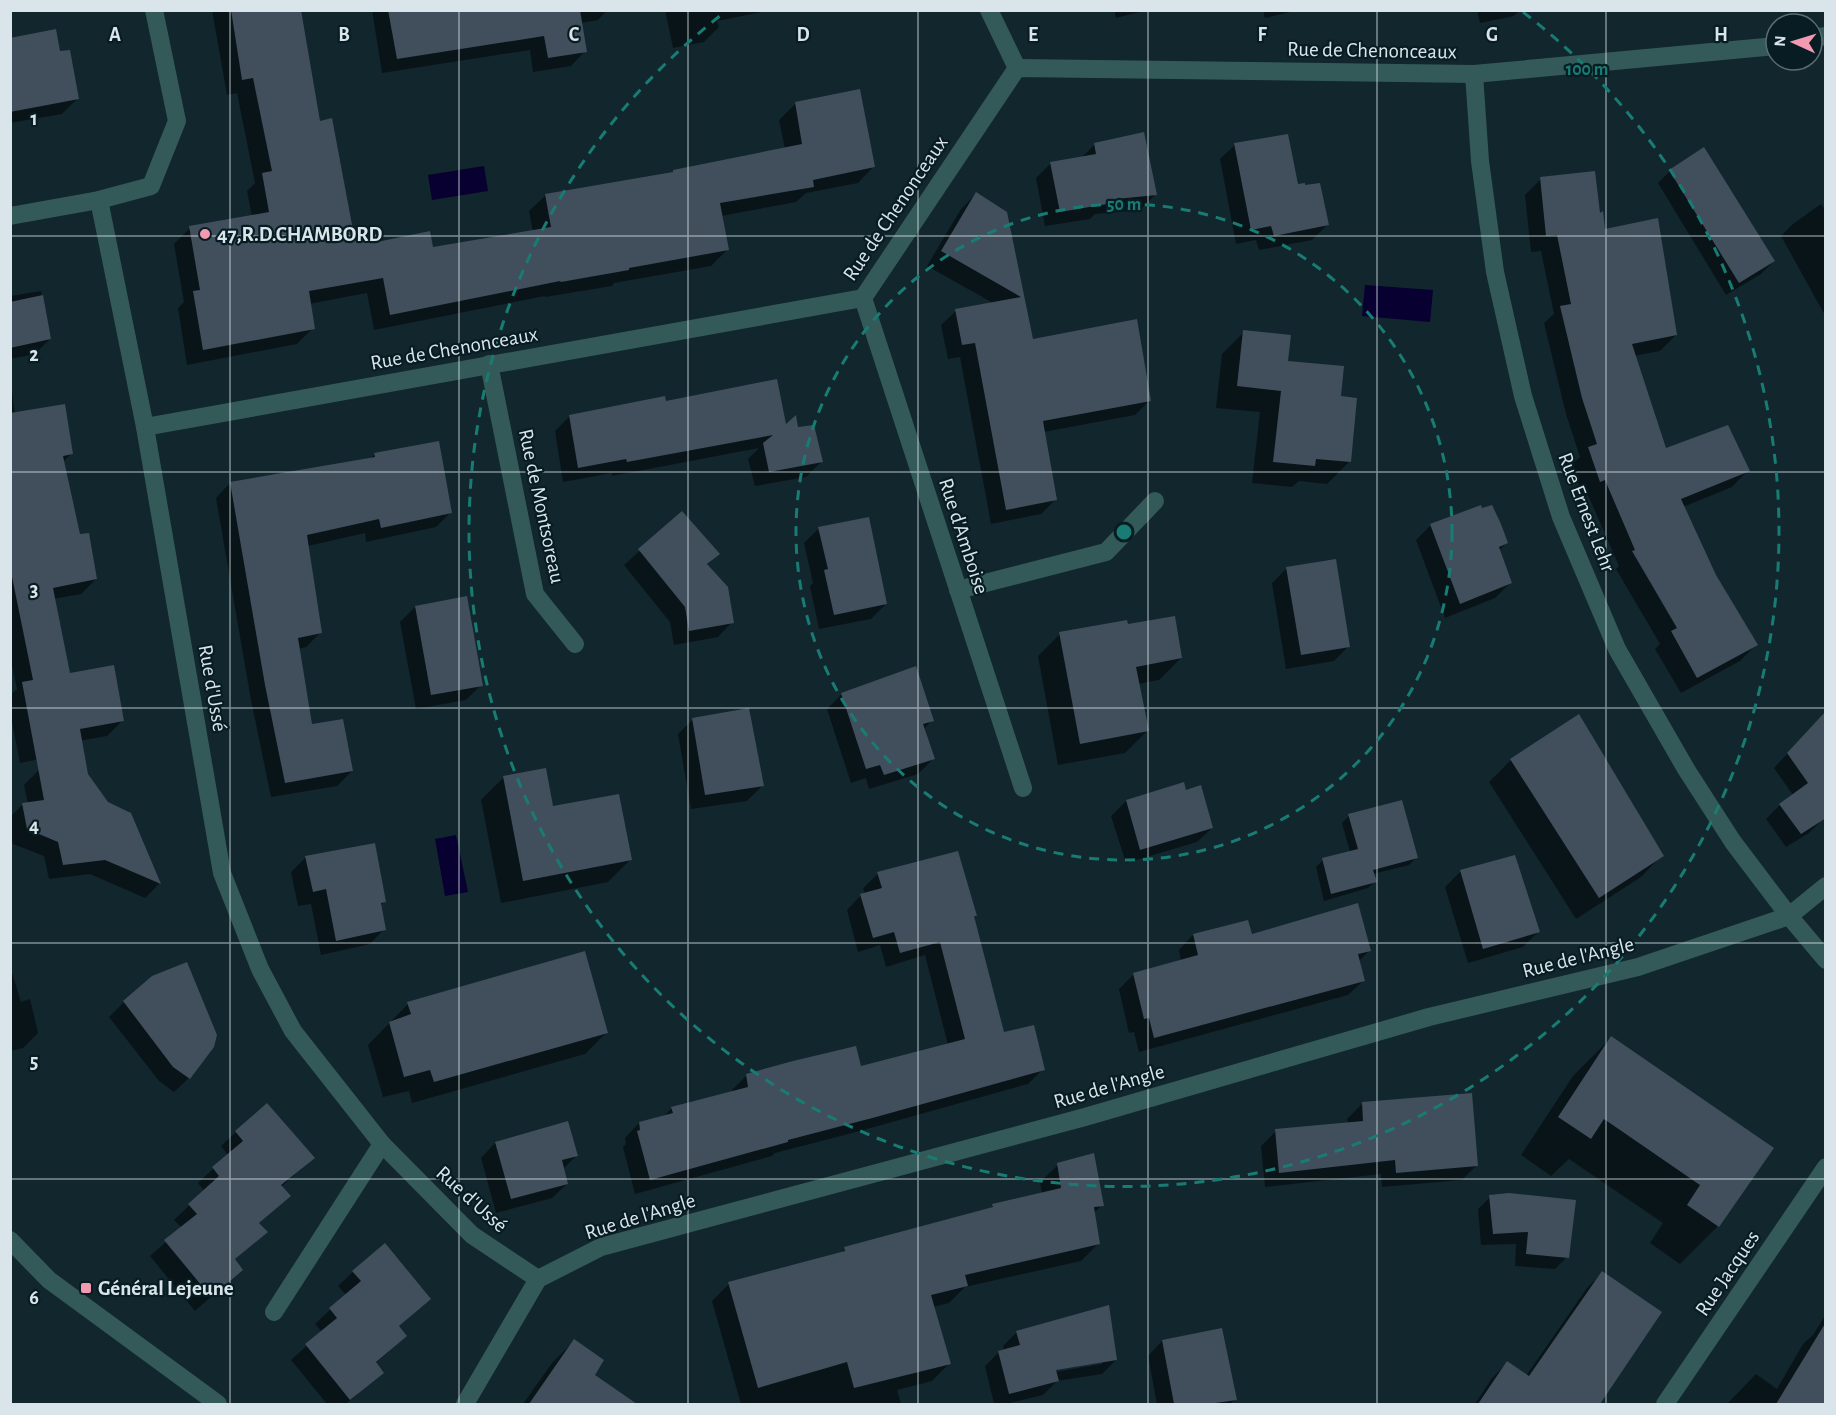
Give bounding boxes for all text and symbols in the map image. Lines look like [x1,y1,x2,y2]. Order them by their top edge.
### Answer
north arrow [1764,12,1824,72]
text: A [109,25,121,45]
text: B [338,25,350,45]
text: C [569,25,580,45]
text: D [796,25,810,45]
text: E [1028,25,1038,45]
text: F [1257,25,1267,45]
text: G [1486,25,1498,45]
text: H [1714,25,1728,45]
text: N [1772,35,1788,47]
street label: Rue de Chenonceaux [1287,39,1457,62]
text: 100 m [1566,61,1608,79]
text: 1 [30,109,38,129]
street label: Rue de Chenonceaux [839,132,952,284]
text: 50 m [1107,196,1141,214]
place label: 47,R.D.CHAMBORD [217,224,383,245]
marker: 47,R.D.CHAMBORD [198,227,212,241]
street label: Rue de Chenonceaux [369,323,539,374]
text: 2 [29,345,39,365]
street label: Rue de Montsoreau [515,427,568,586]
street label: Rue Ernest Lehr [1554,450,1619,575]
street label: Rue d'Amboise [935,476,992,597]
centre of rings [1114,522,1134,542]
text: 3 [30,580,38,600]
street label: Rue d'Ussé [195,643,230,733]
text: 4 [29,816,39,836]
street label: Rue de l'Angle [1520,933,1636,982]
text: 5 [30,1052,38,1072]
street label: Rue de l'Angle [1051,1061,1167,1112]
street label: Rue d'Ussé [432,1162,511,1237]
street label: Rue de l'Angle [582,1190,698,1243]
street label: Rue Jacques [1691,1227,1763,1320]
place label: Général Lejeune [98,1278,234,1299]
marker: Général Lejeune [79,1281,93,1295]
text: 6 [29,1288,39,1308]

